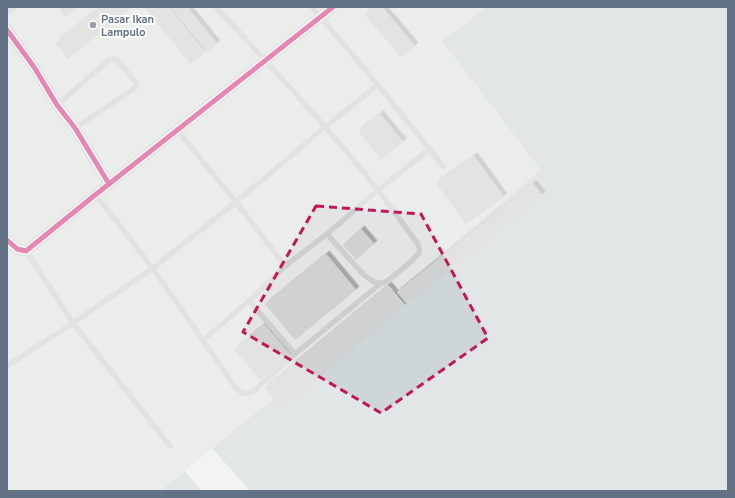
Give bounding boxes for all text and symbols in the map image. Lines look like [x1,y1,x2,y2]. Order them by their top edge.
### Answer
place label: Pasar Ikan Lampulo [101,12,154,40]
marker: Pasar Ikan Lampulo [88,20,98,30]

